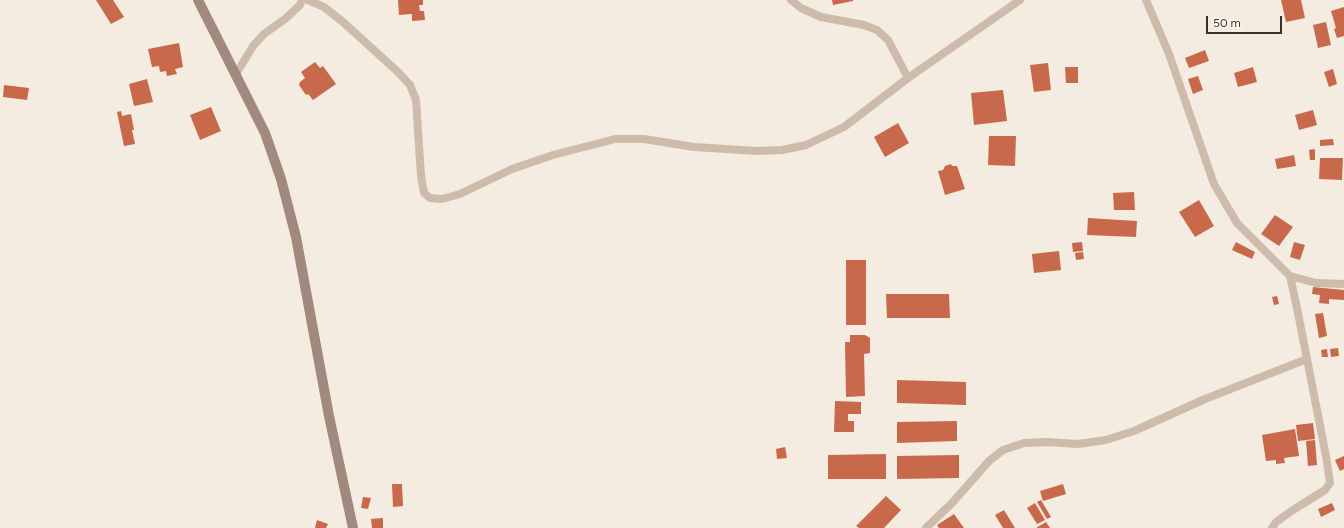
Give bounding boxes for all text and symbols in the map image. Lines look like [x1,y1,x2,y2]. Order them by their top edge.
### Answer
scale bar [1208,8,1284,34]
text: 50 m [1213,16,1241,30]

